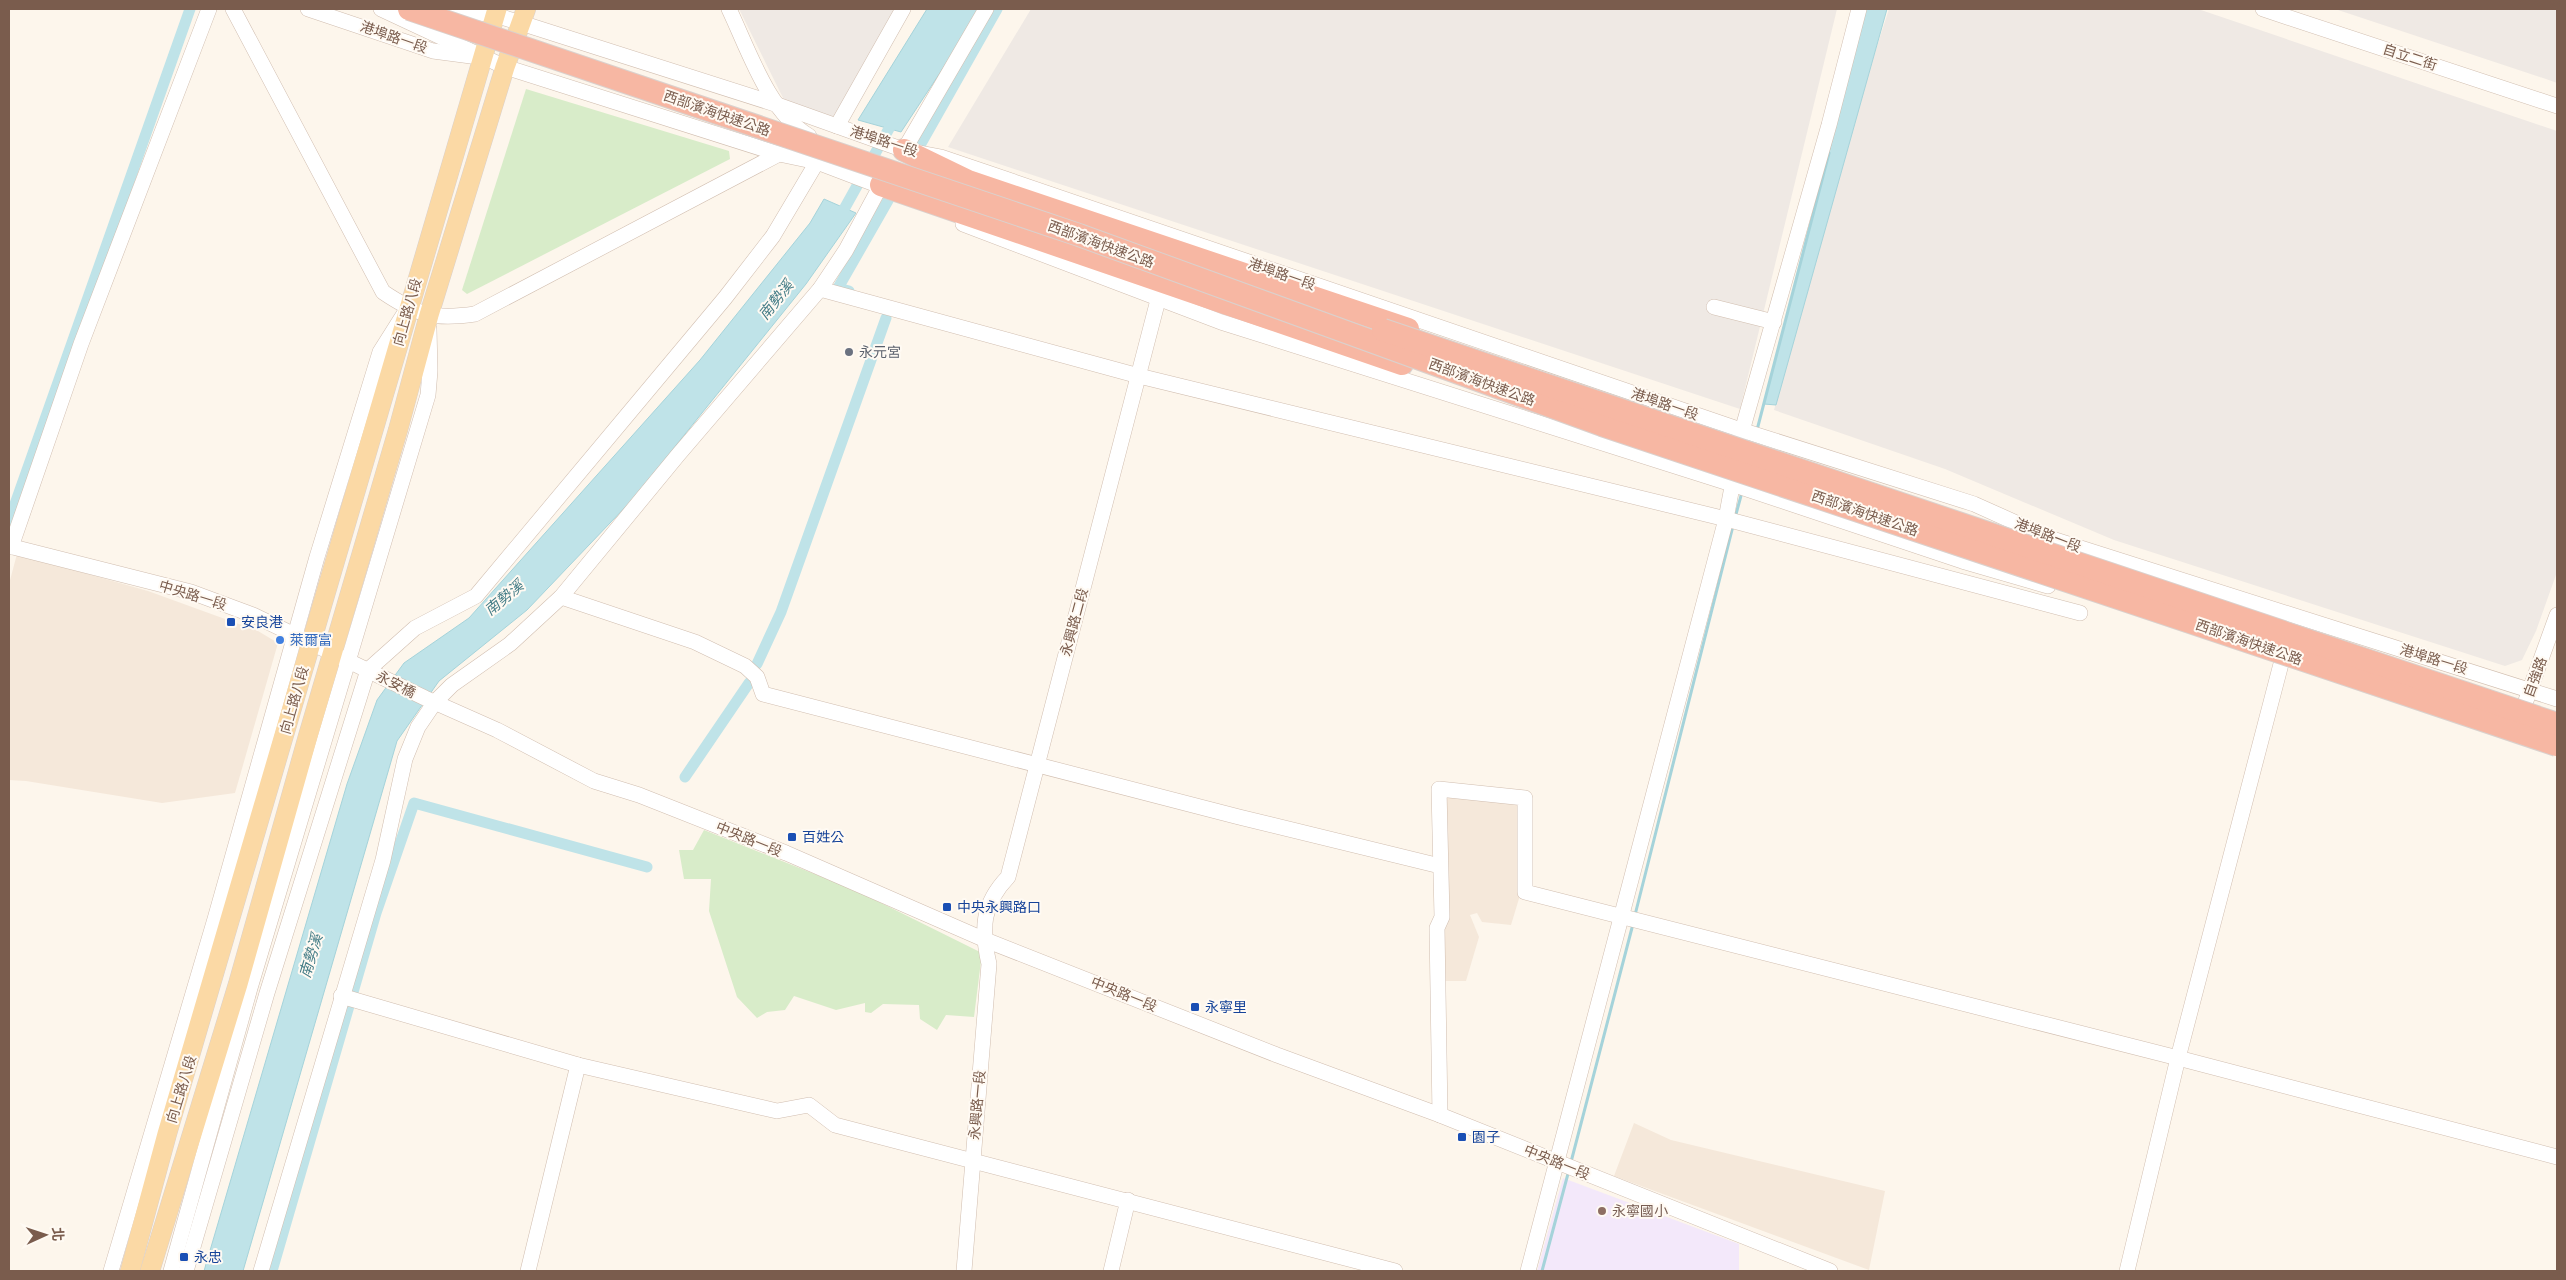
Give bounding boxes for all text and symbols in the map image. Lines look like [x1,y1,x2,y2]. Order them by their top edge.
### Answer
street label: 港埠路一段 [358,16,430,57]
street label: 自立二街 [2381,39,2440,74]
street label: 西部濱海快速公路 [661,85,773,140]
street label: 港埠路一段 [848,121,920,160]
street label: 西部濱海快速公路 [1045,215,1157,272]
street label: 港埠路一段 [1246,253,1318,294]
water label: 南勢溪 [753,274,798,323]
street label: 向上路八段 [388,276,425,348]
place label: 永元宮 [859,342,901,361]
marker: 永元宮 [843,346,855,358]
street label: 西部濱海快速公路 [1426,353,1538,410]
street label: 港埠路一段 [1629,383,1701,424]
street label: 西部濱海快速公路 [1809,485,1921,540]
street label: 港埠路一段 [2012,513,2084,556]
water label: 南勢溪 [480,574,529,619]
street label: 中央路一段 [157,575,229,614]
street label: 永興路二段 [1055,586,1092,658]
place label: 安良港 [241,612,283,631]
street label: 西部濱海快速公路 [2193,614,2305,669]
marker: 安良港 [225,616,237,628]
place label: 萊爾富 [290,630,332,649]
marker: 萊爾富 [274,634,286,646]
street label: 港埠路一段 [2398,639,2470,678]
street label: 自強路 [2518,654,2551,700]
street label: 向上路八段 [275,664,312,736]
street label: 永安橋 [373,666,419,702]
street label: 中央路一段 [713,817,785,860]
place label: 百姓公 [802,827,844,846]
marker: 百姓公 [786,831,798,843]
place label: 中央永興路口 [957,897,1041,916]
marker: 中央永興路口 [941,901,953,913]
water label: 南勢溪 [294,929,327,980]
street label: 中央路一段 [1088,972,1160,1015]
place label: 永寧里 [1205,997,1247,1016]
marker: 永寧里 [1189,1001,1201,1013]
street label: 向上路八段 [161,1053,200,1125]
street label: 永興路一段 [964,1069,989,1141]
place label: 園子 [1472,1127,1500,1146]
marker: 園子 [1456,1131,1468,1143]
street label: 中央路一段 [1521,1140,1593,1183]
place label: 永寧國小 [1612,1201,1668,1220]
marker: 永寧國小 [1596,1205,1608,1217]
north arrow [20,1210,70,1260]
text: 北 [49,1227,68,1242]
place label: 永忠 [194,1247,222,1266]
marker: 永忠 [178,1251,190,1263]

